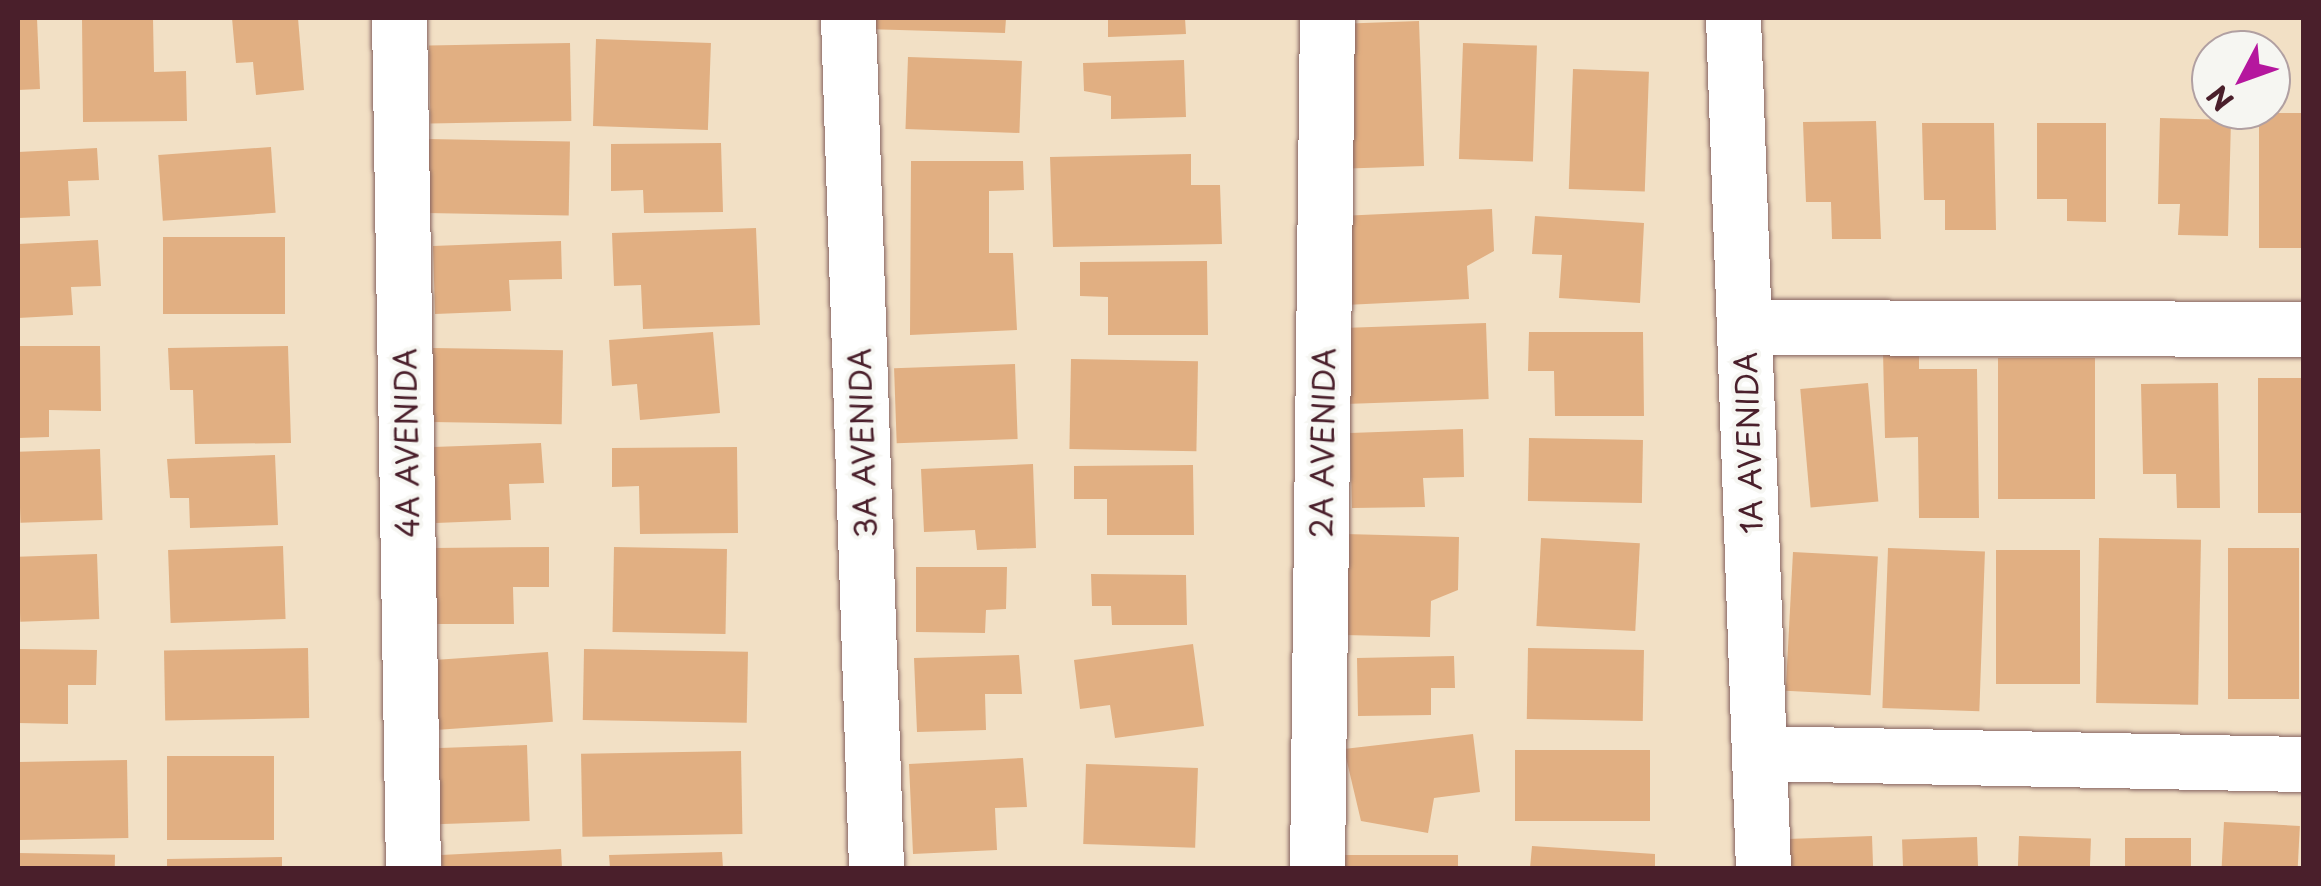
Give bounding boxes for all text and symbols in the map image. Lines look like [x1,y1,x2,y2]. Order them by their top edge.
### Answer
north arrow [2191,30,2291,130]
text: N [2196,76,2243,121]
street label: 2A AVENIDA [1302,346,1342,540]
street label: 4A AVENIDA [386,347,426,539]
street label: 3A AVENIDA [841,347,883,539]
street label: 1A AVENIDA [1727,350,1769,536]

